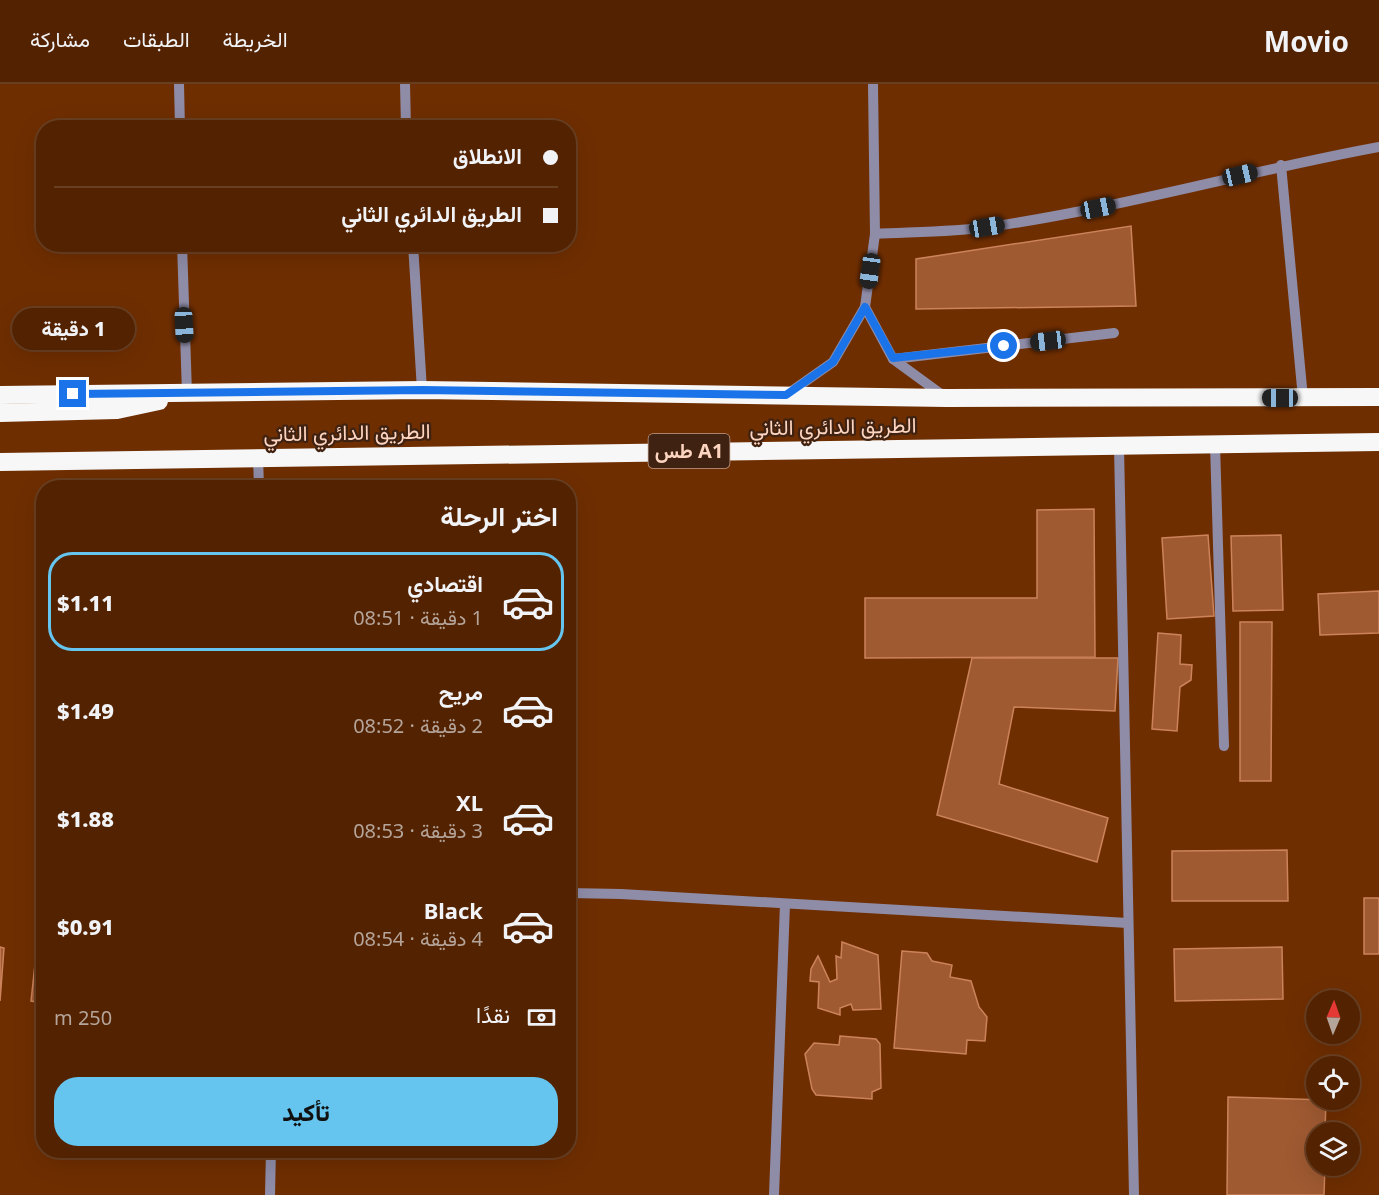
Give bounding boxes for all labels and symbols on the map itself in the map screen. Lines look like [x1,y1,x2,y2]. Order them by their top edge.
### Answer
car [1220,162,1260,188]
car [1079,196,1117,220]
car [968,215,1006,239]
car [859,252,881,290]
callout: 1 دقيقة [11,307,134,349]
car [174,307,194,343]
car [1029,330,1067,352]
route start [990,332,1017,359]
route end [59,380,86,407]
car [1262,389,1298,407]
street label: الطريق الدائري الثاني [749,411,917,445]
street label: الطريق الدائري الثاني [263,417,431,451]
road number: طس A1 [648,434,730,468]
north arrow [1306,990,1360,1044]

